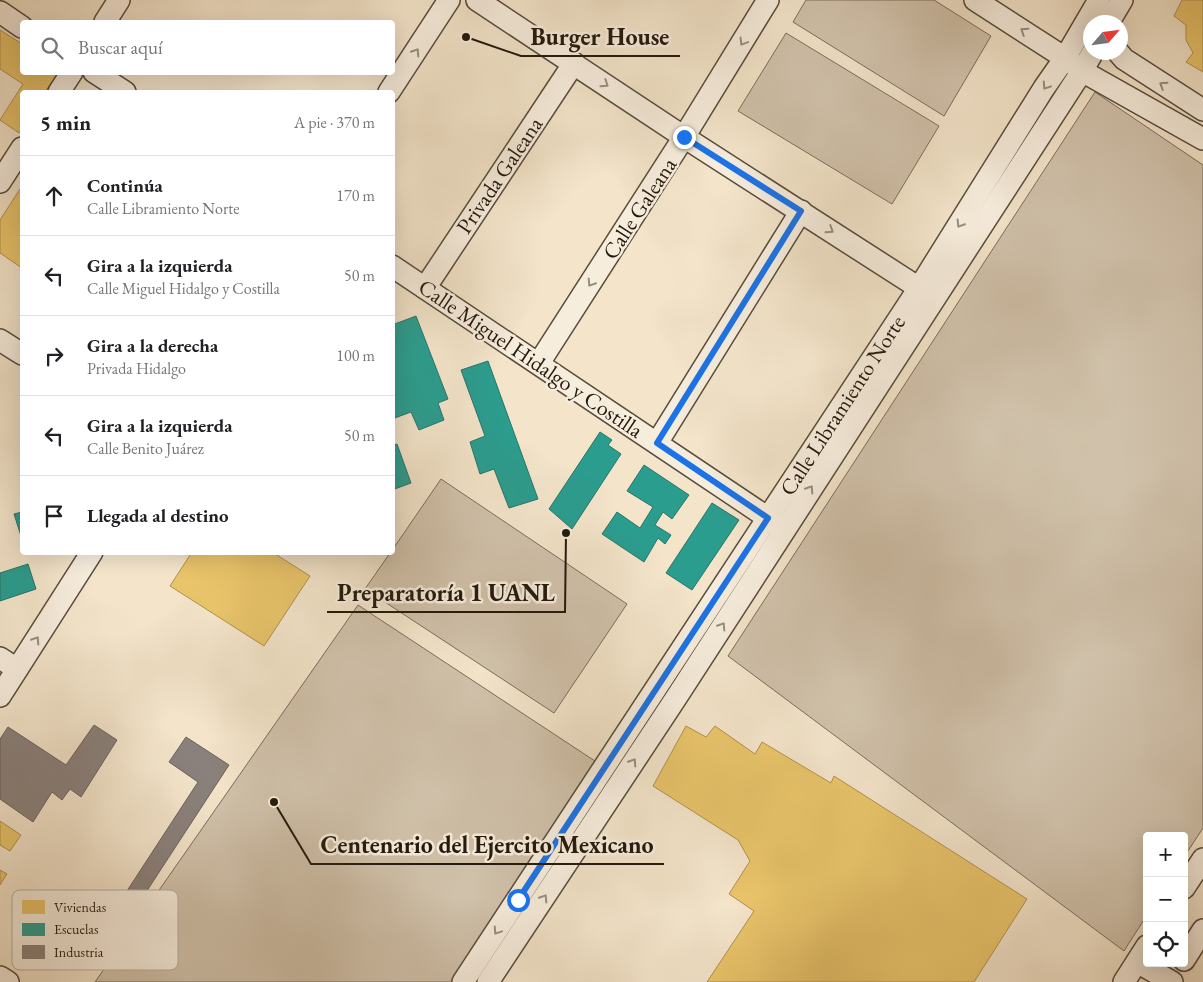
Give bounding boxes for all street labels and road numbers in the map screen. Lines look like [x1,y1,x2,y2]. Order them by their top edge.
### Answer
street label: Privada Galeana [450,111,549,239]
street label: Calle Galeana [596,152,683,265]
street label: Calle Miguel Hidalgo y Costilla [413,272,649,445]
street label: Calle Libramiento Norte [773,309,912,501]

